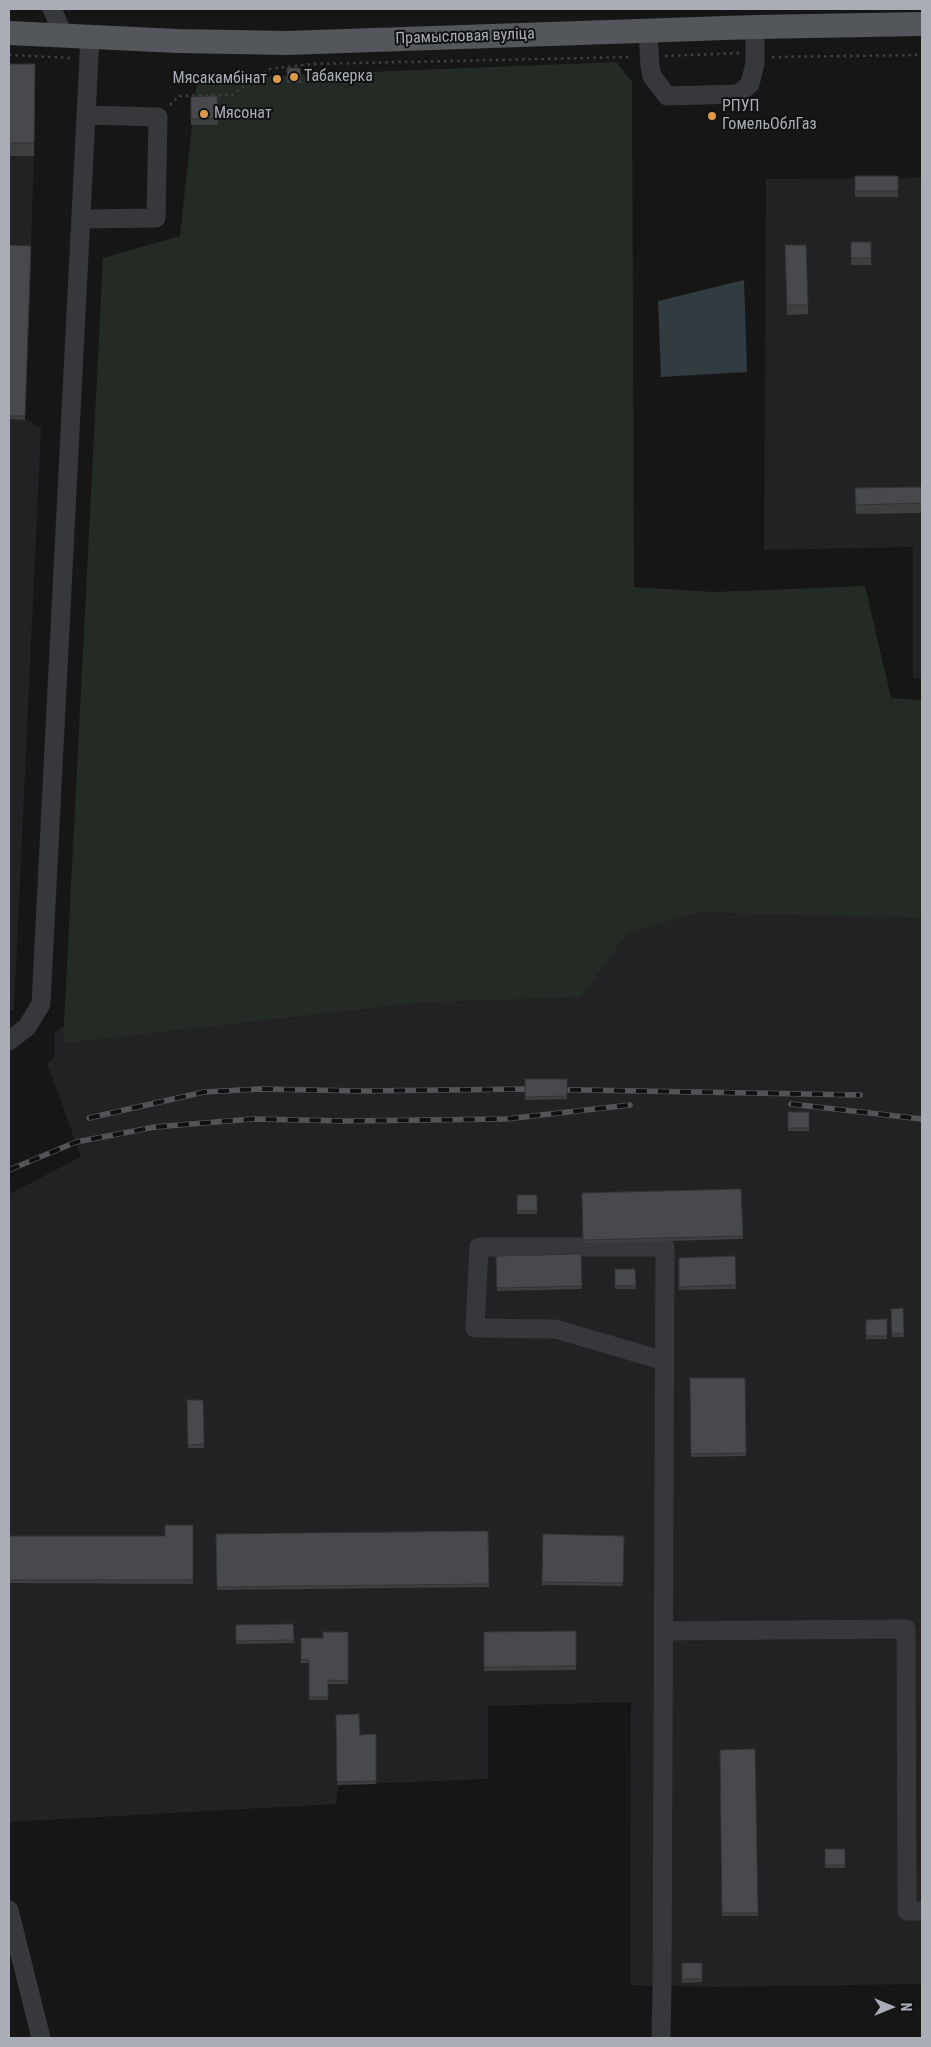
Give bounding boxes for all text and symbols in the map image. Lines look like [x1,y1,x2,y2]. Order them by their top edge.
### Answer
street label: Прамысловая вуліца [395,25,535,49]
place label: Табакерка [304,67,373,87]
place label: Мясакамбінат [173,69,267,89]
marker: Табакерка [288,71,300,83]
marker: Мясакамбінат [271,73,283,85]
place label: РПУП ГомельОблГаз [722,97,817,135]
place label: Мясонат [214,104,272,124]
marker: Мясонат [198,108,210,120]
marker: РПУП ГомельОблГаз [706,110,718,122]
north arrow [866,1982,916,2032]
text: N [898,2003,914,2011]

